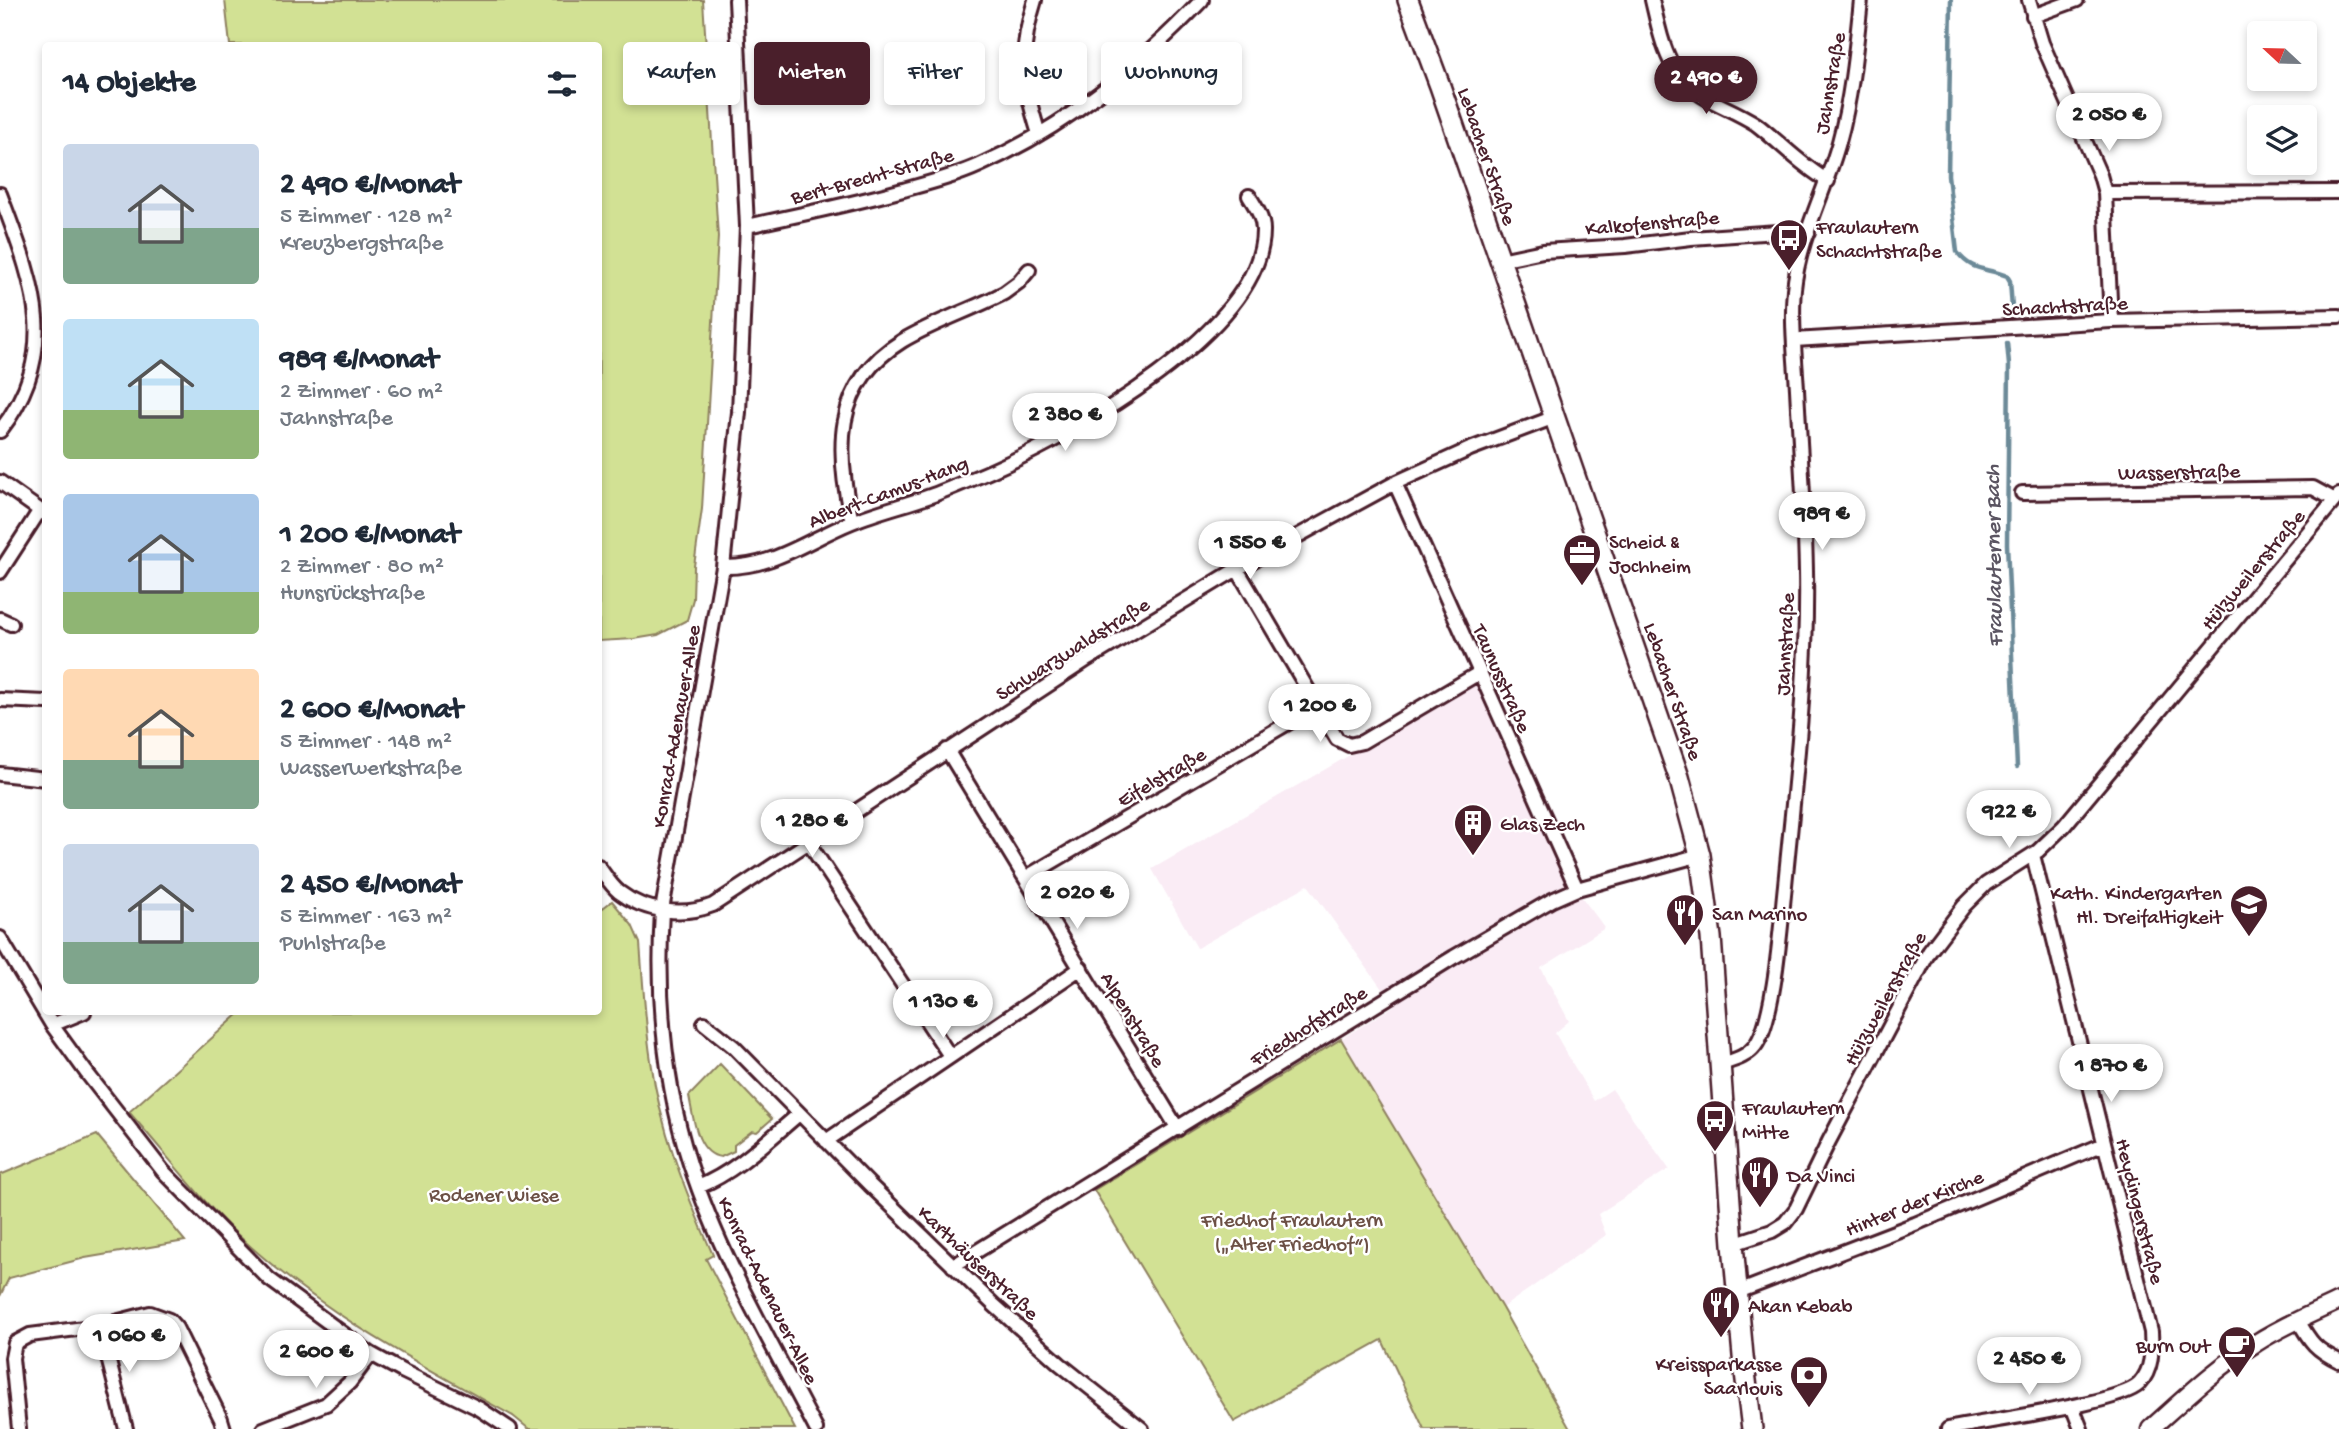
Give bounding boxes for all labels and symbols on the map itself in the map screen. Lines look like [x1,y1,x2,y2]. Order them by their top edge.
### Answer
north arrow [2247,21,2317,91]
street label: Jahnstraße [1811,30,1854,137]
pin: 2 490 € [1641,57,1771,116]
street label: Lebacher Straße [1449,85,1520,230]
pin: 2 050 € [2044,94,2174,153]
street label: Bert-Brecht-Straße [788,144,958,212]
street label: Kalkofenstraße [1584,207,1721,244]
bus stop icon: Fraulautern Schachtstraße [1768,217,1810,272]
place label: Fraulautern Schachtstraße [1815,217,1943,266]
street label: Schachtstraße [2002,293,2130,324]
pin: 2 380 € [1000,393,1130,453]
street label: Albert-Camus-Hang [806,452,973,536]
street label: Wasserstraße [2118,461,2242,488]
water label: Fraulauterner Bach [1980,464,2011,647]
pin: 989 € [1773,492,1871,552]
street label: Hülzweilerstraße [2197,505,2313,636]
pin: 1 550 € [1185,522,1315,581]
office icon: Scheid & Jochheim [1561,532,1603,587]
place label: Scheid & Jochheim [1609,532,1691,581]
street label: Jahnstraße [1772,591,1803,696]
street label: Schwarzwaldstraße [992,593,1156,708]
street label: Taunusstraße [1464,620,1535,739]
street label: Lebacher Straße [1635,620,1706,765]
street label: Konrad-Adenauer-Allee [648,622,709,830]
pin: 1 200 € [1255,684,1385,744]
street label: Eifelstraße [1114,743,1213,814]
pin: 922 € [1960,790,2058,850]
pin: 1 280 € [747,800,877,859]
building icon: Glas Zech [1452,802,1494,857]
place label: Glas Zech [1500,814,1585,839]
pin: 2 020 € [1012,872,1142,931]
place label: Kath. Kindergarten Hl. Dreifaltigkeit [2050,883,2224,932]
school or university icon: Kath. Kindergarten Hl. Dreifaltigkeit [2228,883,2270,938]
restaurant icon: San Marino [1664,892,1706,947]
place label: San Marino [1712,904,1808,929]
street label: Hülzweilerstraße [1840,927,1935,1071]
street label: Alpenstraße [1093,968,1170,1074]
pin: 1 130 € [878,981,1008,1040]
street label: Friedhofstraße [1246,981,1374,1074]
pin: 1 870 € [2046,1044,2176,1104]
bus stop icon: Fraulautern Mitte [1694,1098,1736,1153]
place label: Fraulautern Mitte [1741,1098,1845,1147]
street label: Heydingerstraße [2107,1136,2168,1288]
restaurant icon: Da Vinci [1739,1154,1781,1209]
place label: Da Vinci [1785,1166,1855,1191]
street label: Hinter der Kirche [1843,1166,1989,1244]
park label: Rodener Wiese [429,1185,560,1210]
street label: Konrad-Adenauer-Allee [710,1194,823,1390]
street label: Karthäuserstraße [911,1202,1043,1328]
park label: Friedhof Fraulautern („Alter Friedhof“) [1200,1210,1383,1259]
restaurant icon: Akan Kebab [1700,1284,1742,1339]
place label: Akan Kebab [1748,1296,1853,1321]
pin: 1 060 € [64,1314,194,1374]
cafe icon: Burn Out [2216,1324,2258,1379]
pin: 2 600 € [251,1330,381,1390]
place label: Burn Out [2135,1336,2212,1361]
pin: 2 450 € [1964,1338,2094,1397]
place label: Kreissparkasse Saarlouis [1655,1354,1783,1403]
bank icon: Kreissparkasse Saarlouis [1788,1354,1830,1409]

